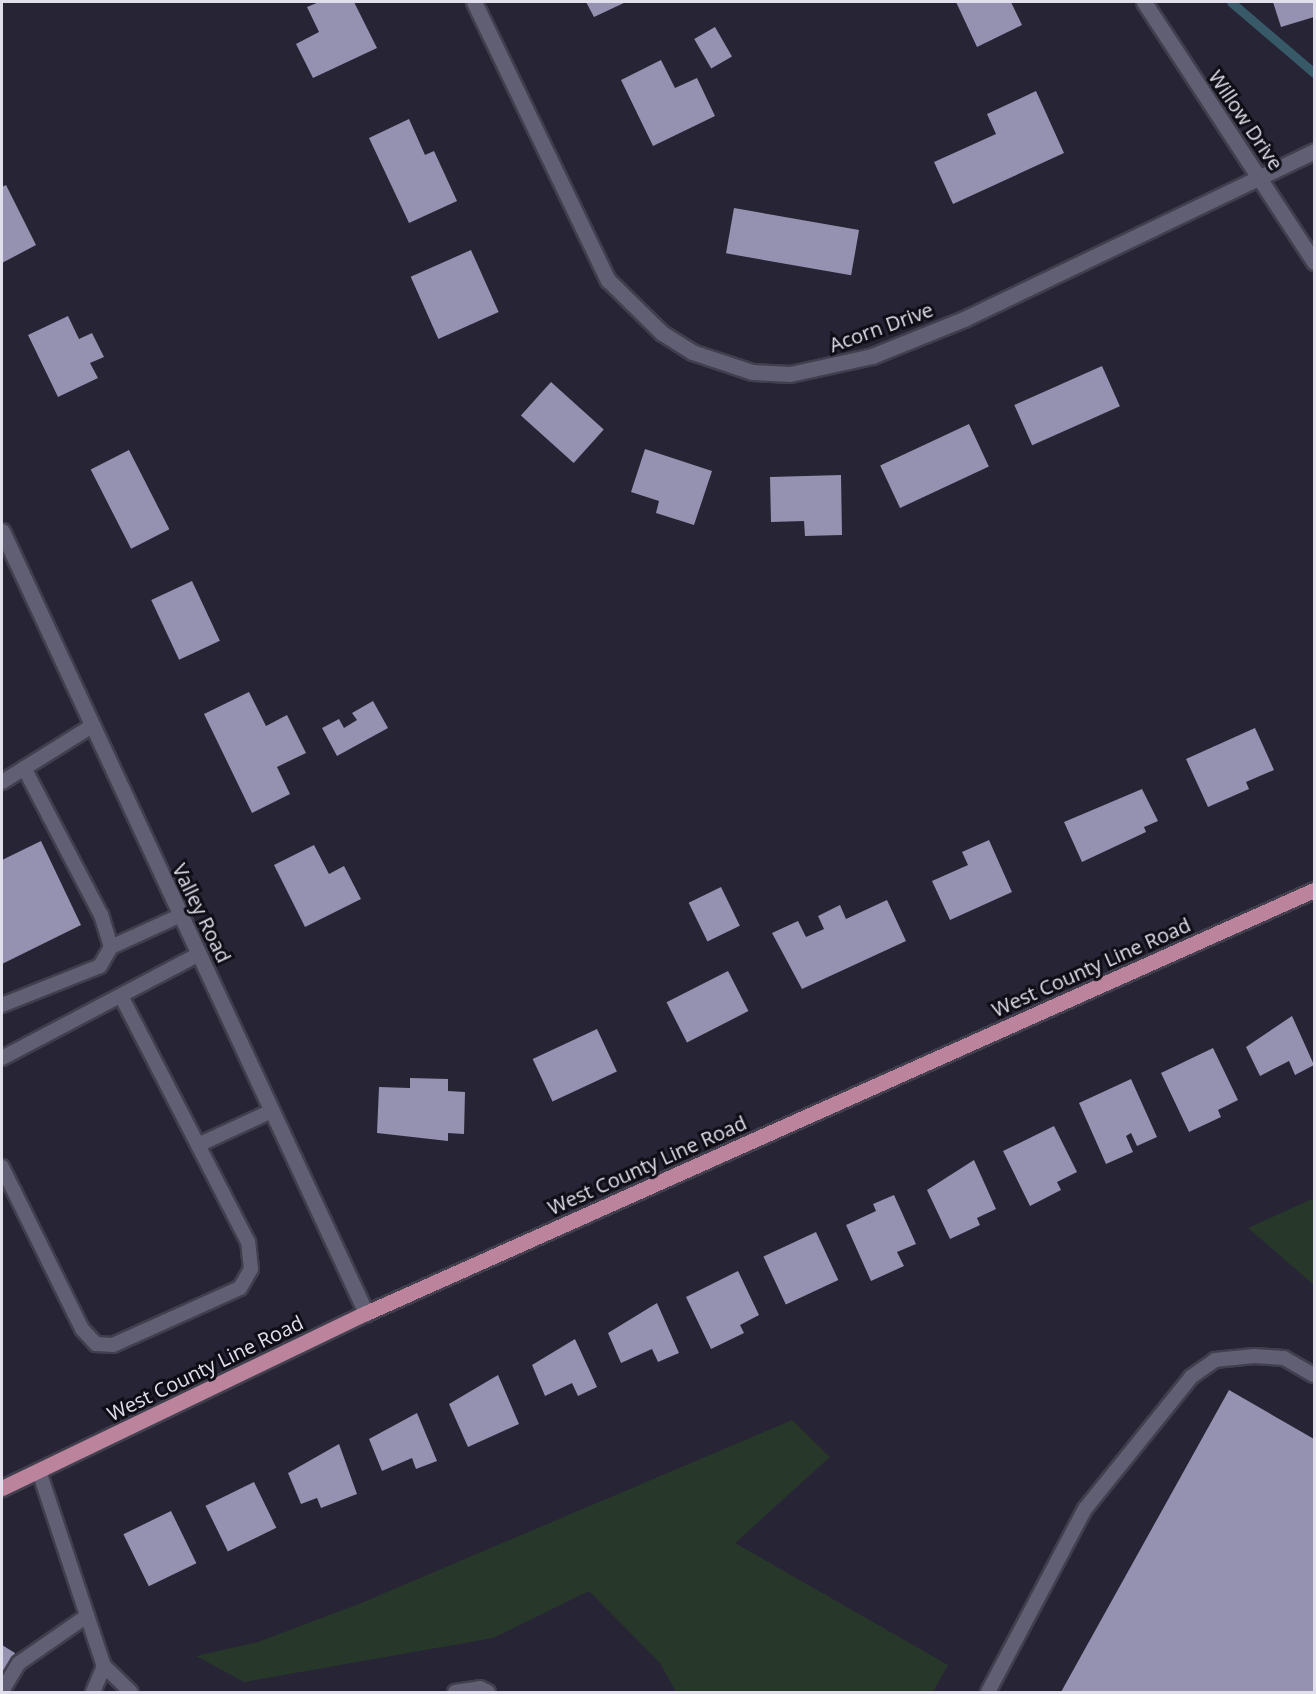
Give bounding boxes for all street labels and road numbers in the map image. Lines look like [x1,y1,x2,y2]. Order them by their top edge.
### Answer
street label: Willow Drive [1204,65,1288,175]
street label: Acorn Drive [826,297,936,357]
street label: Valley Road [168,860,236,966]
street label: West County Line Road [988,912,1194,1022]
street label: West County Line Road [544,1110,750,1220]
street label: West County Line Road [103,1310,307,1426]

